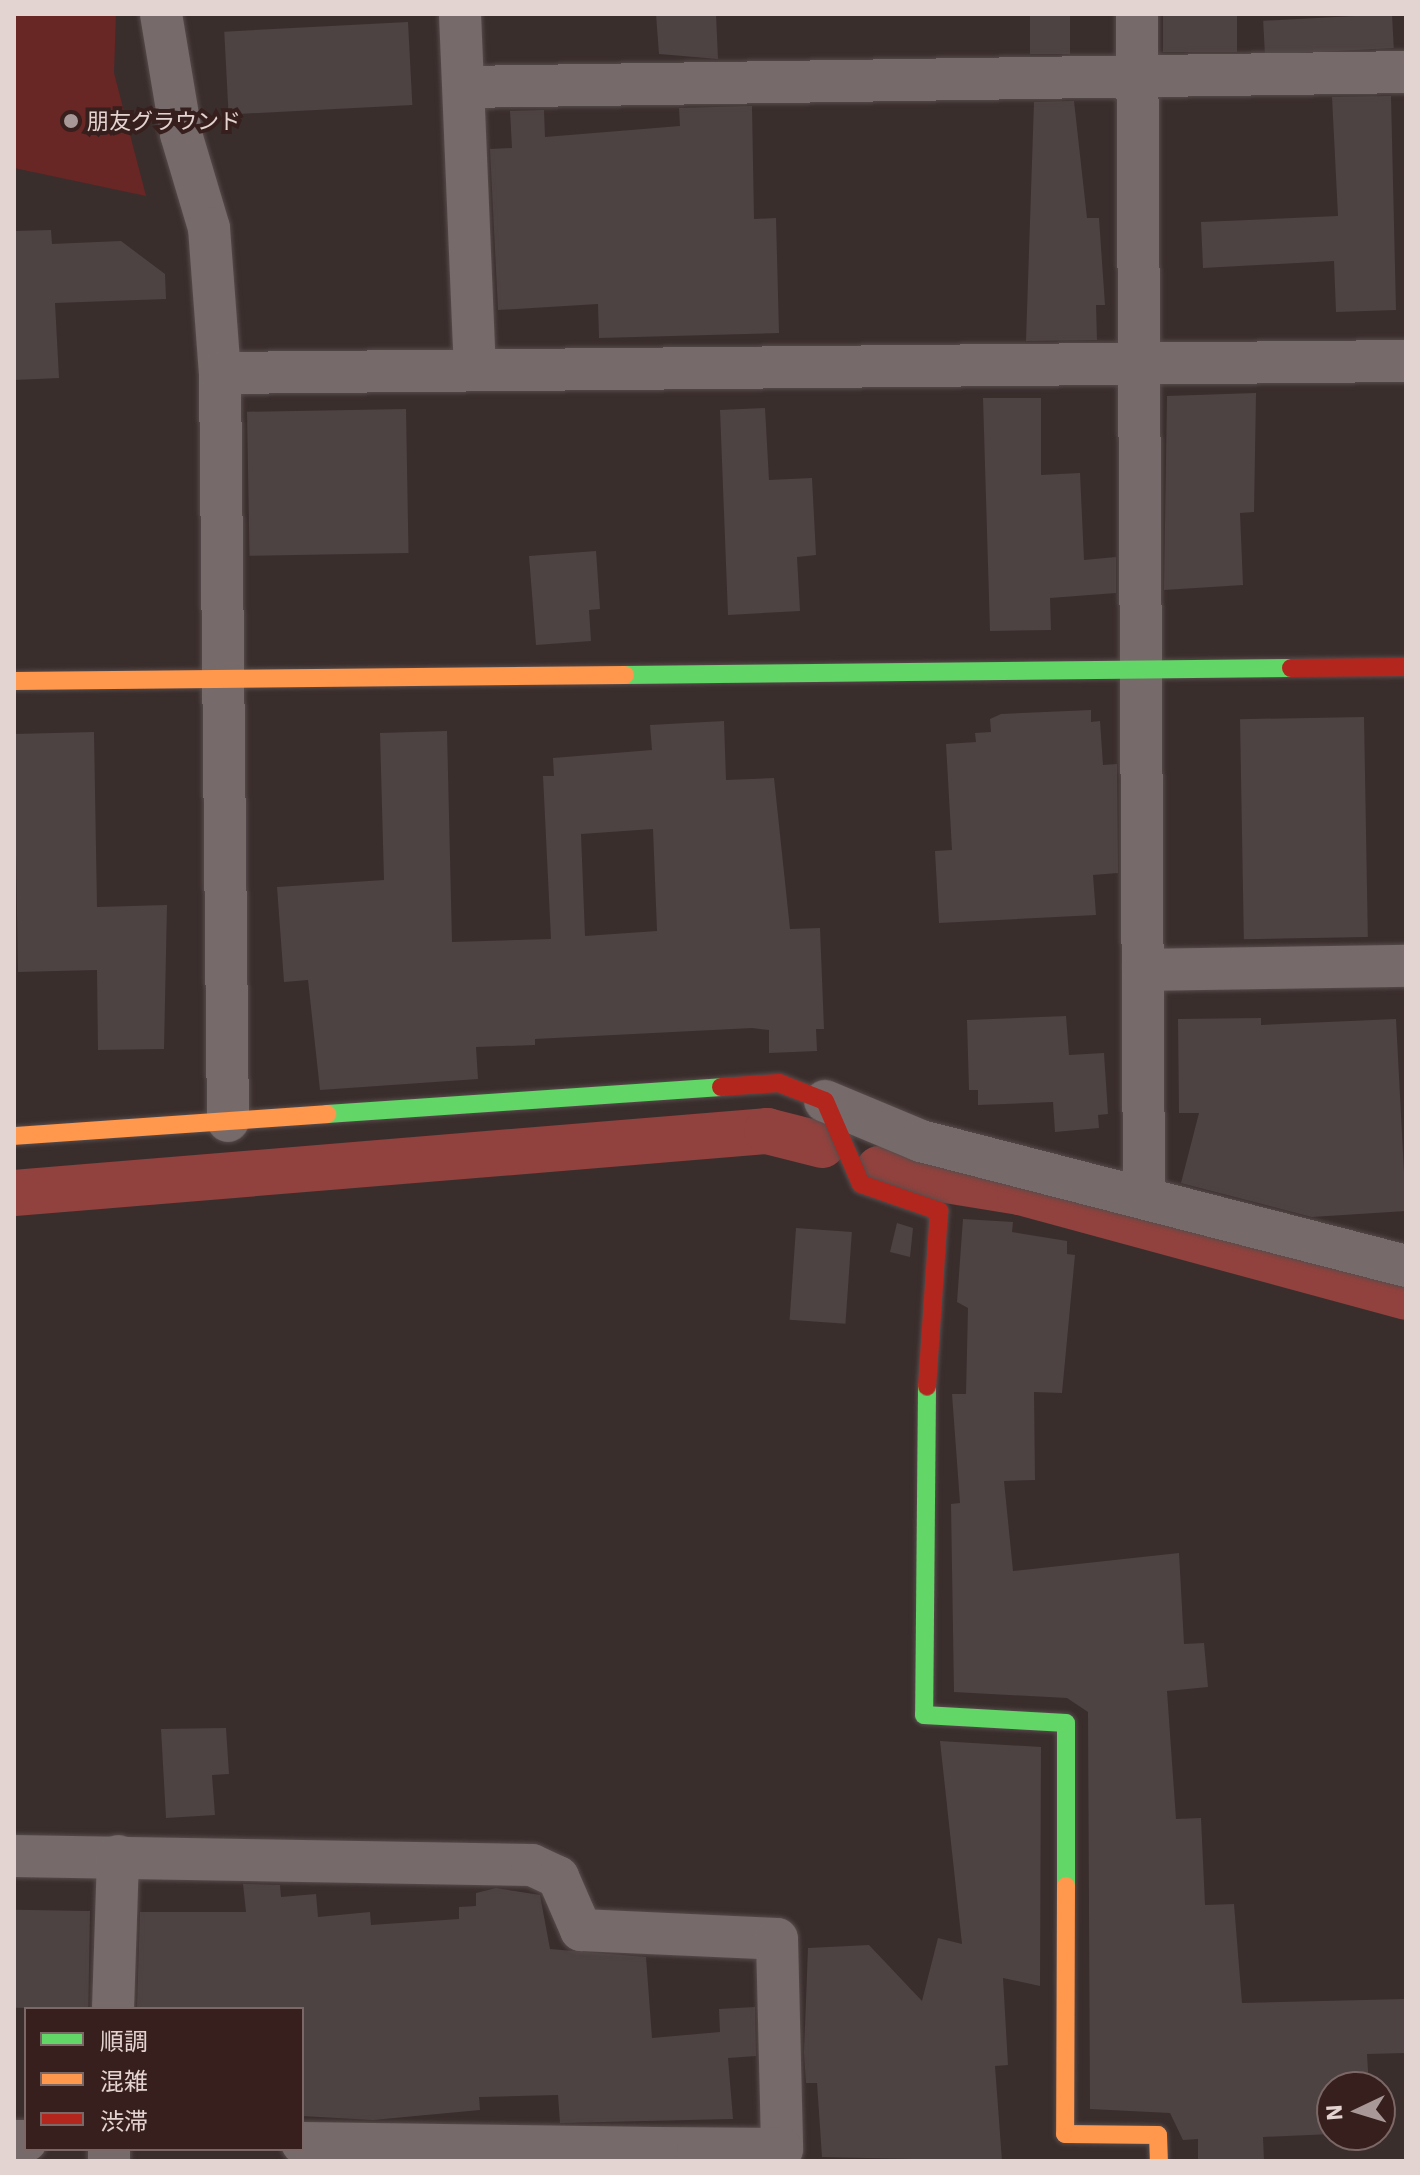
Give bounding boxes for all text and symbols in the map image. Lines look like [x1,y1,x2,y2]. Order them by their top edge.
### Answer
place label: 朋友グラウンド [87,108,241,134]
marker: 朋友グラウンド [62,112,80,130]
legend [24,2007,304,2151]
text: 順調 [100,2025,148,2057]
text: 混雑 [100,2065,148,2097]
north arrow [1316,2071,1396,2151]
text: N [1319,2104,1349,2122]
text: 渋滞 [100,2105,148,2137]

